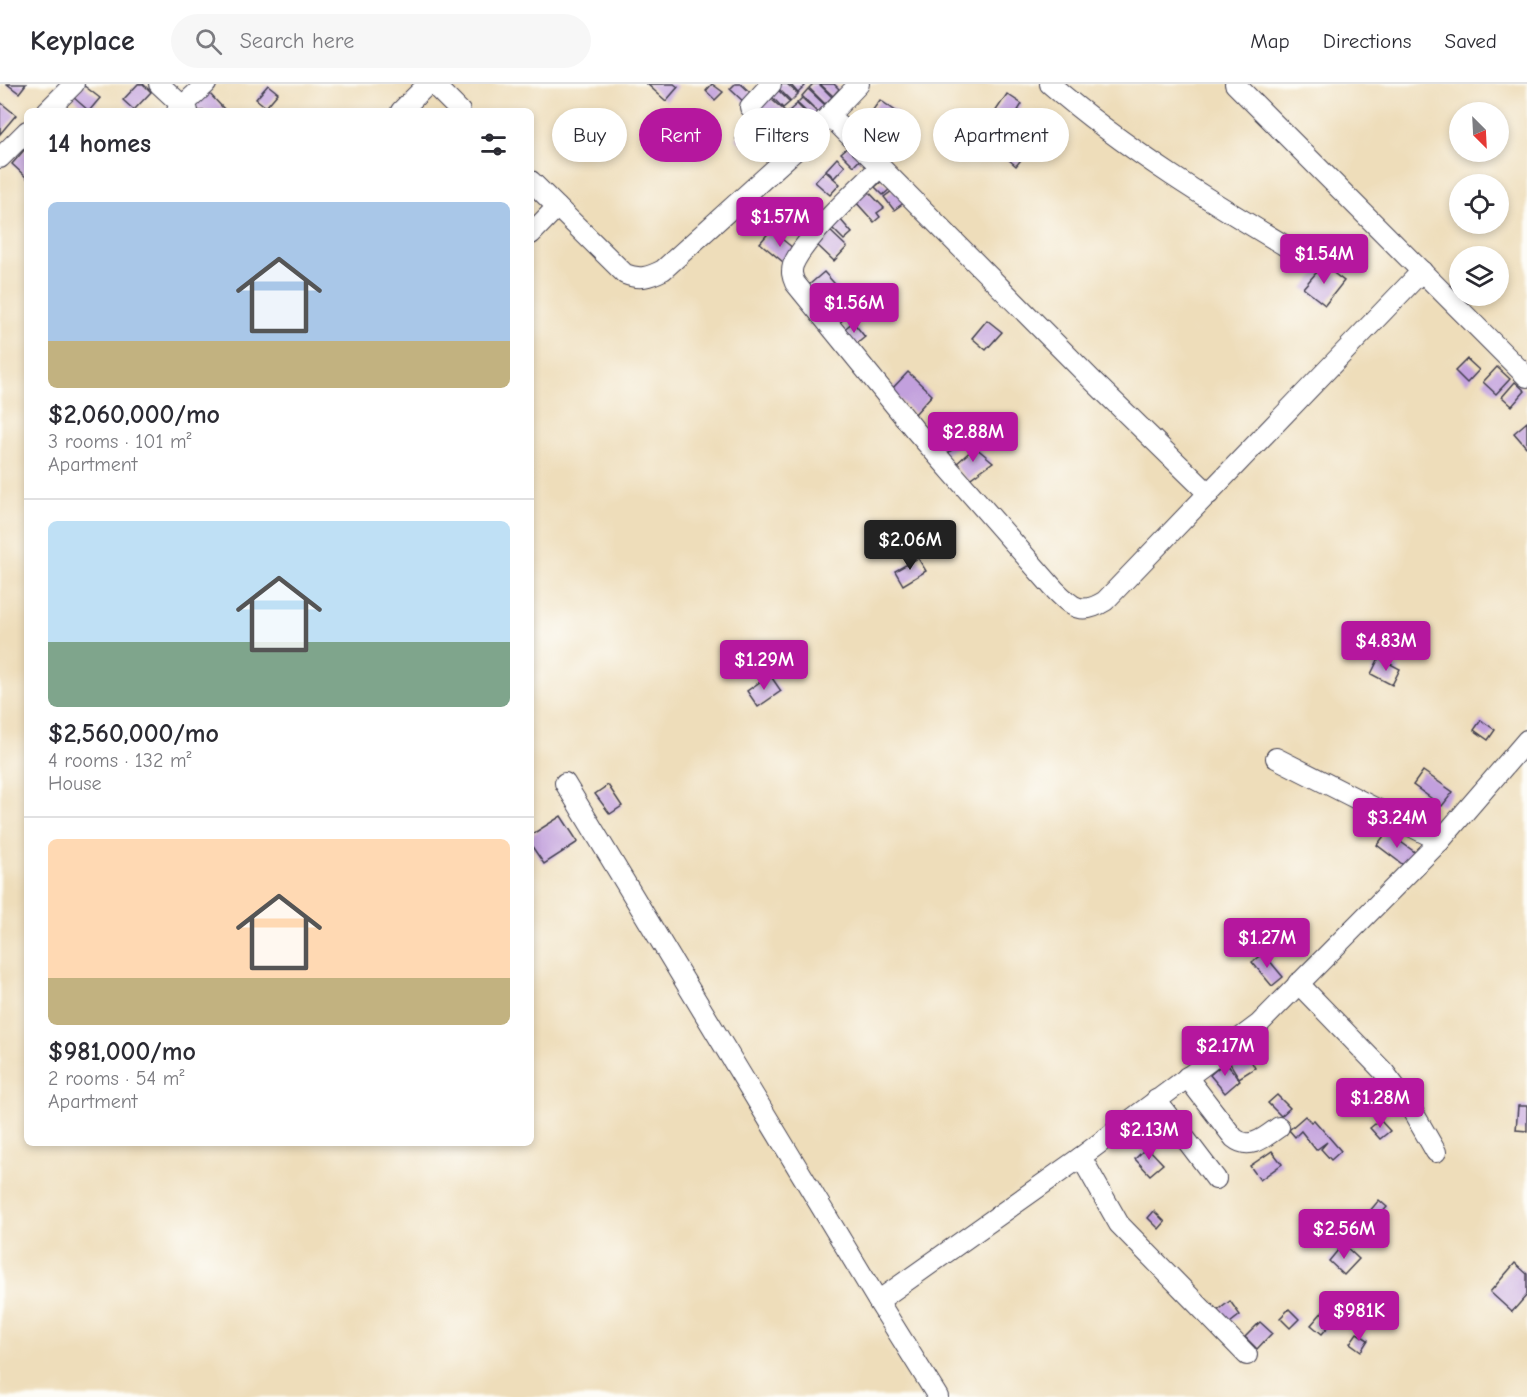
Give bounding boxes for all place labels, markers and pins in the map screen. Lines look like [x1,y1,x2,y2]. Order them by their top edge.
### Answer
pin: $1.57M [731,197,829,248]
pin: $1.54M [1275,234,1373,285]
pin: $1.56M [805,283,903,334]
pin: $2.88M [924,412,1022,463]
pin: $2.06M [861,520,959,571]
pin: $4.83M [1337,621,1435,672]
pin: $1.29M [715,640,813,691]
pin: $3.24M [1348,798,1446,849]
pin: $1.27M [1218,918,1316,969]
pin: $2.17M [1176,1026,1274,1077]
pin: $1.28M [1331,1078,1429,1129]
pin: $2.13M [1100,1110,1198,1161]
pin: $2.56M [1295,1209,1393,1260]
pin: $981K [1317,1291,1401,1342]

